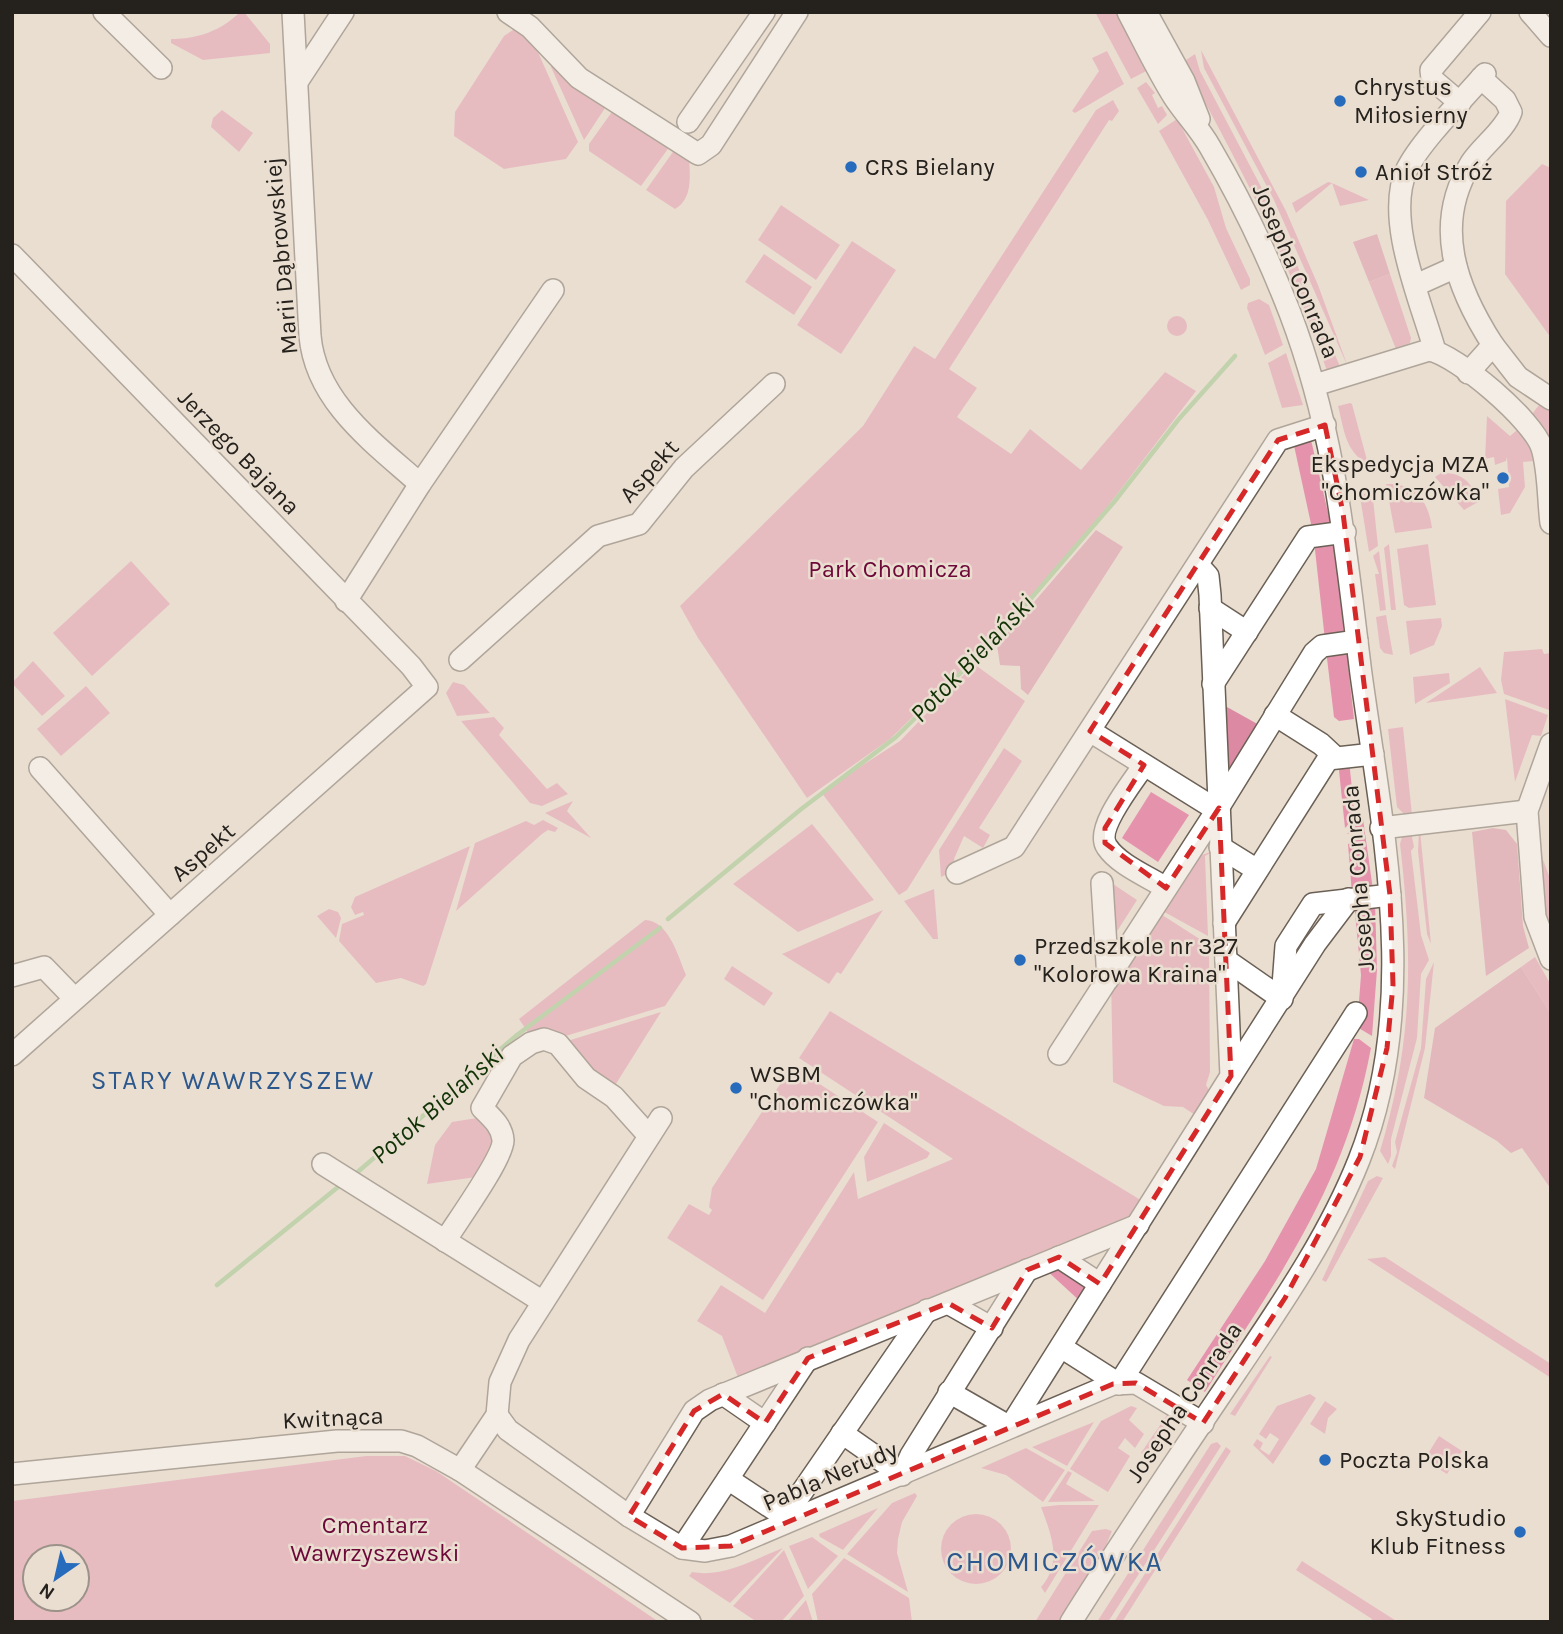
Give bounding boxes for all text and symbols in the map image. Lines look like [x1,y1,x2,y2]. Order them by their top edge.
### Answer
place label: Chrystus Miłosierny [1354,73,1468,129]
marker: Chrystus Miłosierny [1332,93,1348,109]
place label: CRS Bielany [865,153,995,181]
street label: Marii Dąbrowskiej [258,156,304,356]
place label: Anioł Stróż [1375,158,1493,186]
marker: CRS Bielany [843,159,859,175]
marker: Anioł Stróż [1353,164,1369,180]
street label: Josepha Conrada [1247,180,1345,362]
street label: Jerzego Bajana [172,384,306,520]
street label: Aspekt [613,434,685,508]
place label: Ekspedycja MZA "Chomiczówka" [1310,450,1489,506]
marker: Ekspedycja MZA "Chomiczówka" [1495,470,1511,486]
park label: Park Chomicza [808,555,972,583]
water label: Potok Bielański [904,588,1041,729]
street label: Josepha Conrada [1336,784,1380,972]
street label: Aspekt [165,817,241,887]
place label: Przedszkole nr 327 "Kolorowa Kraina" [1034,932,1238,988]
marker: Przedszkole nr 327 "Kolorowa Kraina" [1012,952,1028,968]
water label: Potok Bielański [365,1038,510,1171]
place label: WSBM "Chomiczówka" [750,1060,918,1116]
district label: STARY WAWRZYSZEW [91,1065,375,1096]
marker: WSBM "Chomiczówka" [728,1080,744,1096]
street label: Josepha Conrada [1120,1317,1248,1487]
street label: Kwitnąca [282,1401,384,1435]
street label: Pabla Nerudy [758,1435,902,1517]
place label: Poczta Polska [1339,1446,1490,1474]
marker: Poczta Polska [1317,1452,1333,1468]
place label: SkyStudio Klub Fitness [1369,1504,1506,1560]
park label: Cmentarz Wawrzyszewski [290,1511,460,1567]
marker: SkyStudio Klub Fitness [1512,1524,1528,1540]
north arrow [21,1543,91,1613]
district label: CHOMICZÓWKA [946,1545,1164,1578]
text: N [35,1578,59,1604]

